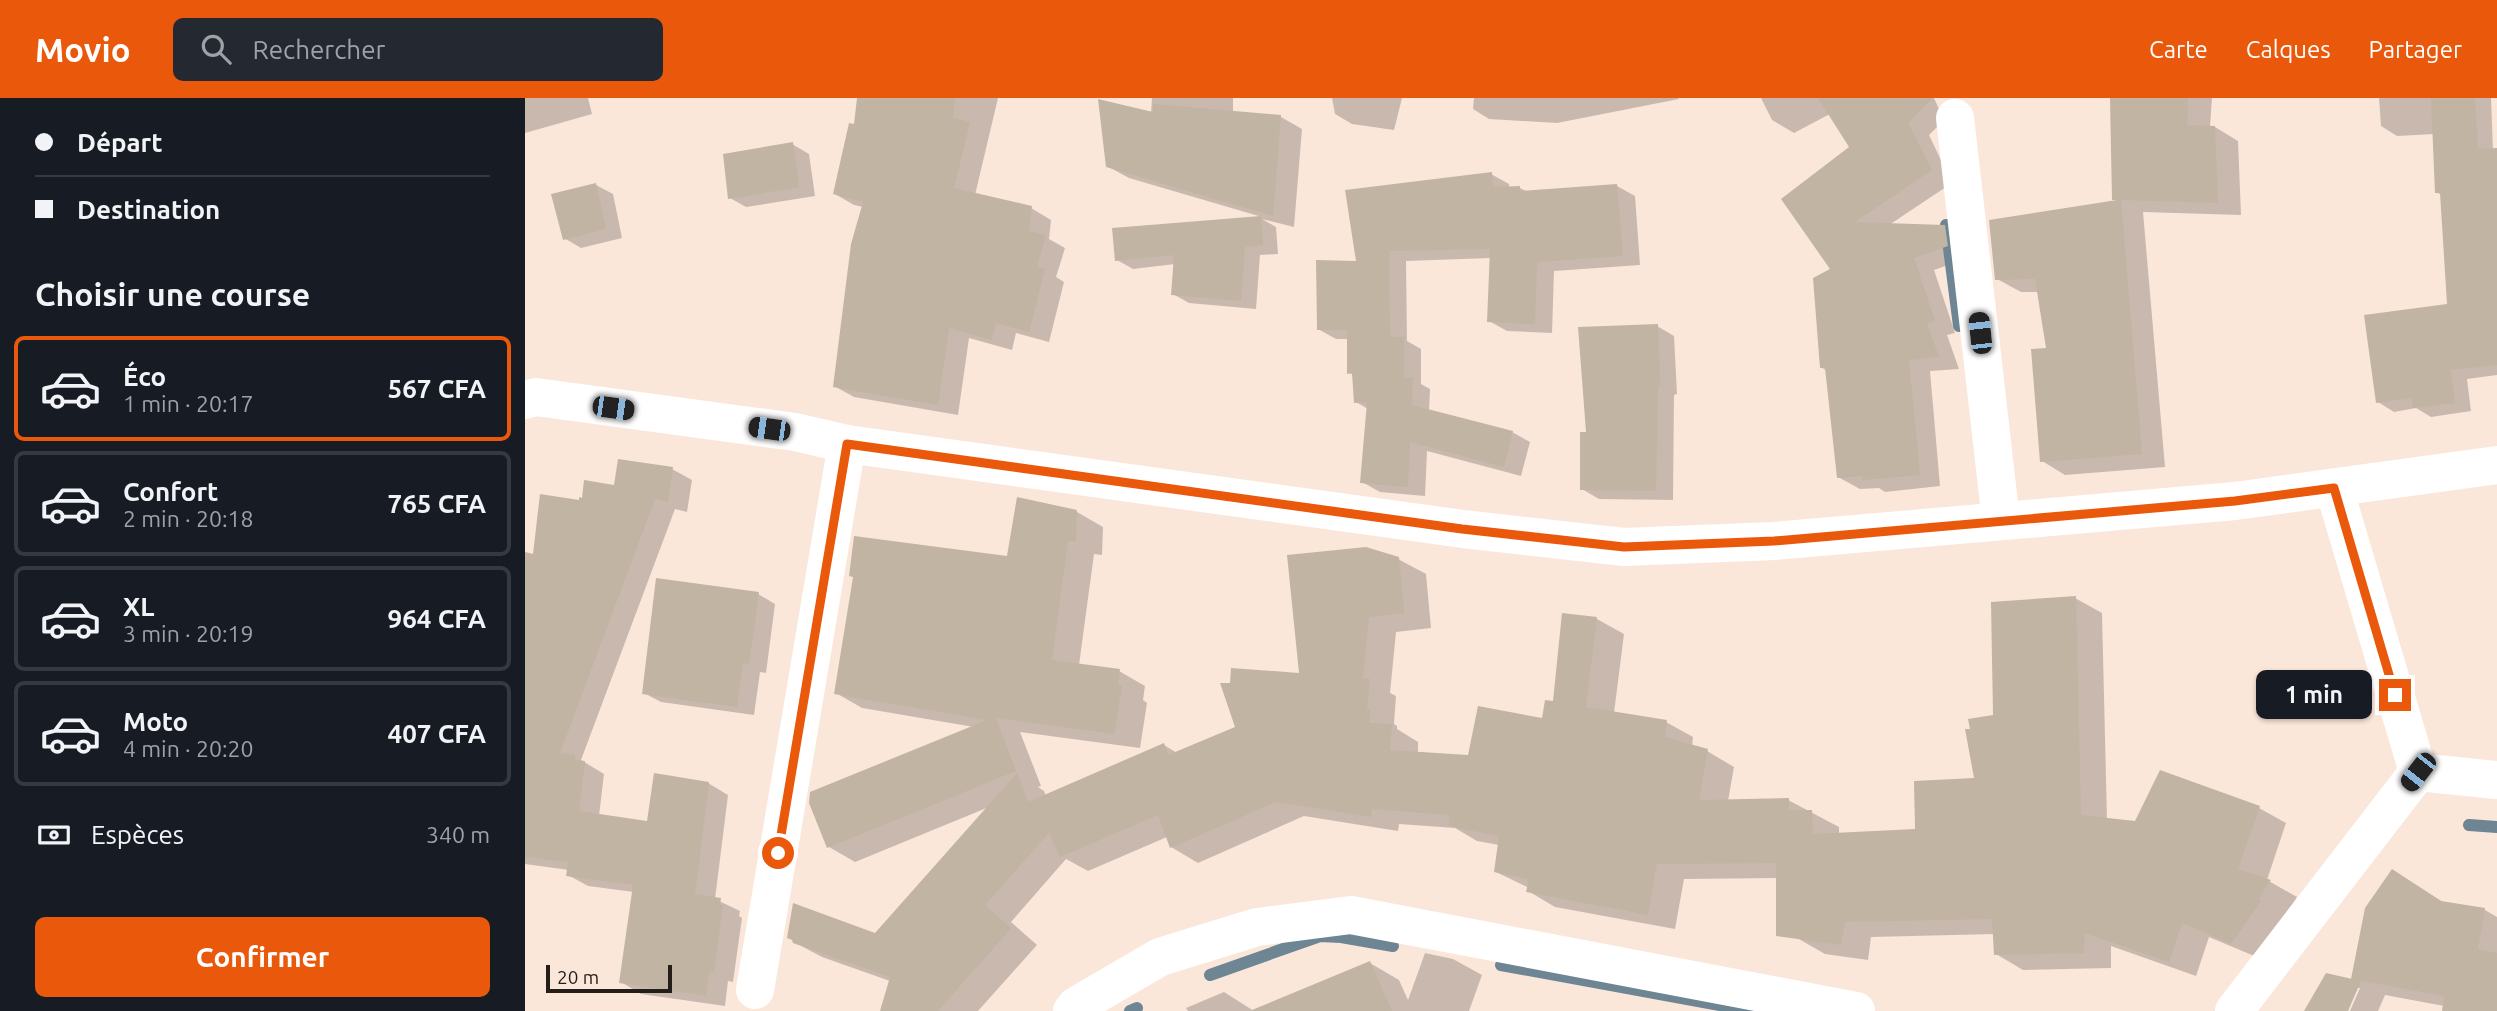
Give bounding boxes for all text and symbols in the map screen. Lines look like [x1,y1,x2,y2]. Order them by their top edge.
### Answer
search box [173,18,663,81]
icon: search [197,30,235,68]
text: Movio [35,31,131,68]
text: Rechercher [253,35,385,64]
text: Carte [2149,36,2208,63]
text: Calques [2246,36,2331,63]
text: Partager [2369,36,2462,63]
text: Départ [77,128,163,157]
text: Destination [77,195,220,224]
text: Choisir une course [35,276,310,312]
car [1968,311,1993,355]
icon: car [39,357,102,420]
text: Éco [123,362,166,391]
text: 567 CFA [388,374,486,403]
text: 1 min · 20:17 [123,391,254,416]
car [591,395,636,421]
car [747,416,792,442]
icon: car [39,472,102,535]
text: Confort [123,477,218,506]
text: 765 CFA [388,489,486,518]
text: 2 min · 20:18 [123,506,254,531]
icon: car [39,587,102,650]
text: XL [123,592,154,621]
text: 964 CFA [388,604,486,633]
text: 3 min · 20:19 [123,621,254,646]
callout: 1 min [2255,670,2371,720]
route end [2379,679,2411,711]
text: 1 min [2285,682,2343,707]
icon: car [39,702,102,765]
text: Moto [123,707,188,736]
text: 407 CFA [388,719,486,748]
text: 4 min · 20:20 [123,736,254,761]
car [2397,749,2440,795]
icon: cash [35,816,73,854]
text: Espèces [91,820,184,849]
text: 340 m [426,822,490,847]
route start [762,837,794,869]
button: Confirmer [35,917,490,997]
scale bar [546,962,672,994]
text: 20 m [557,966,599,988]

